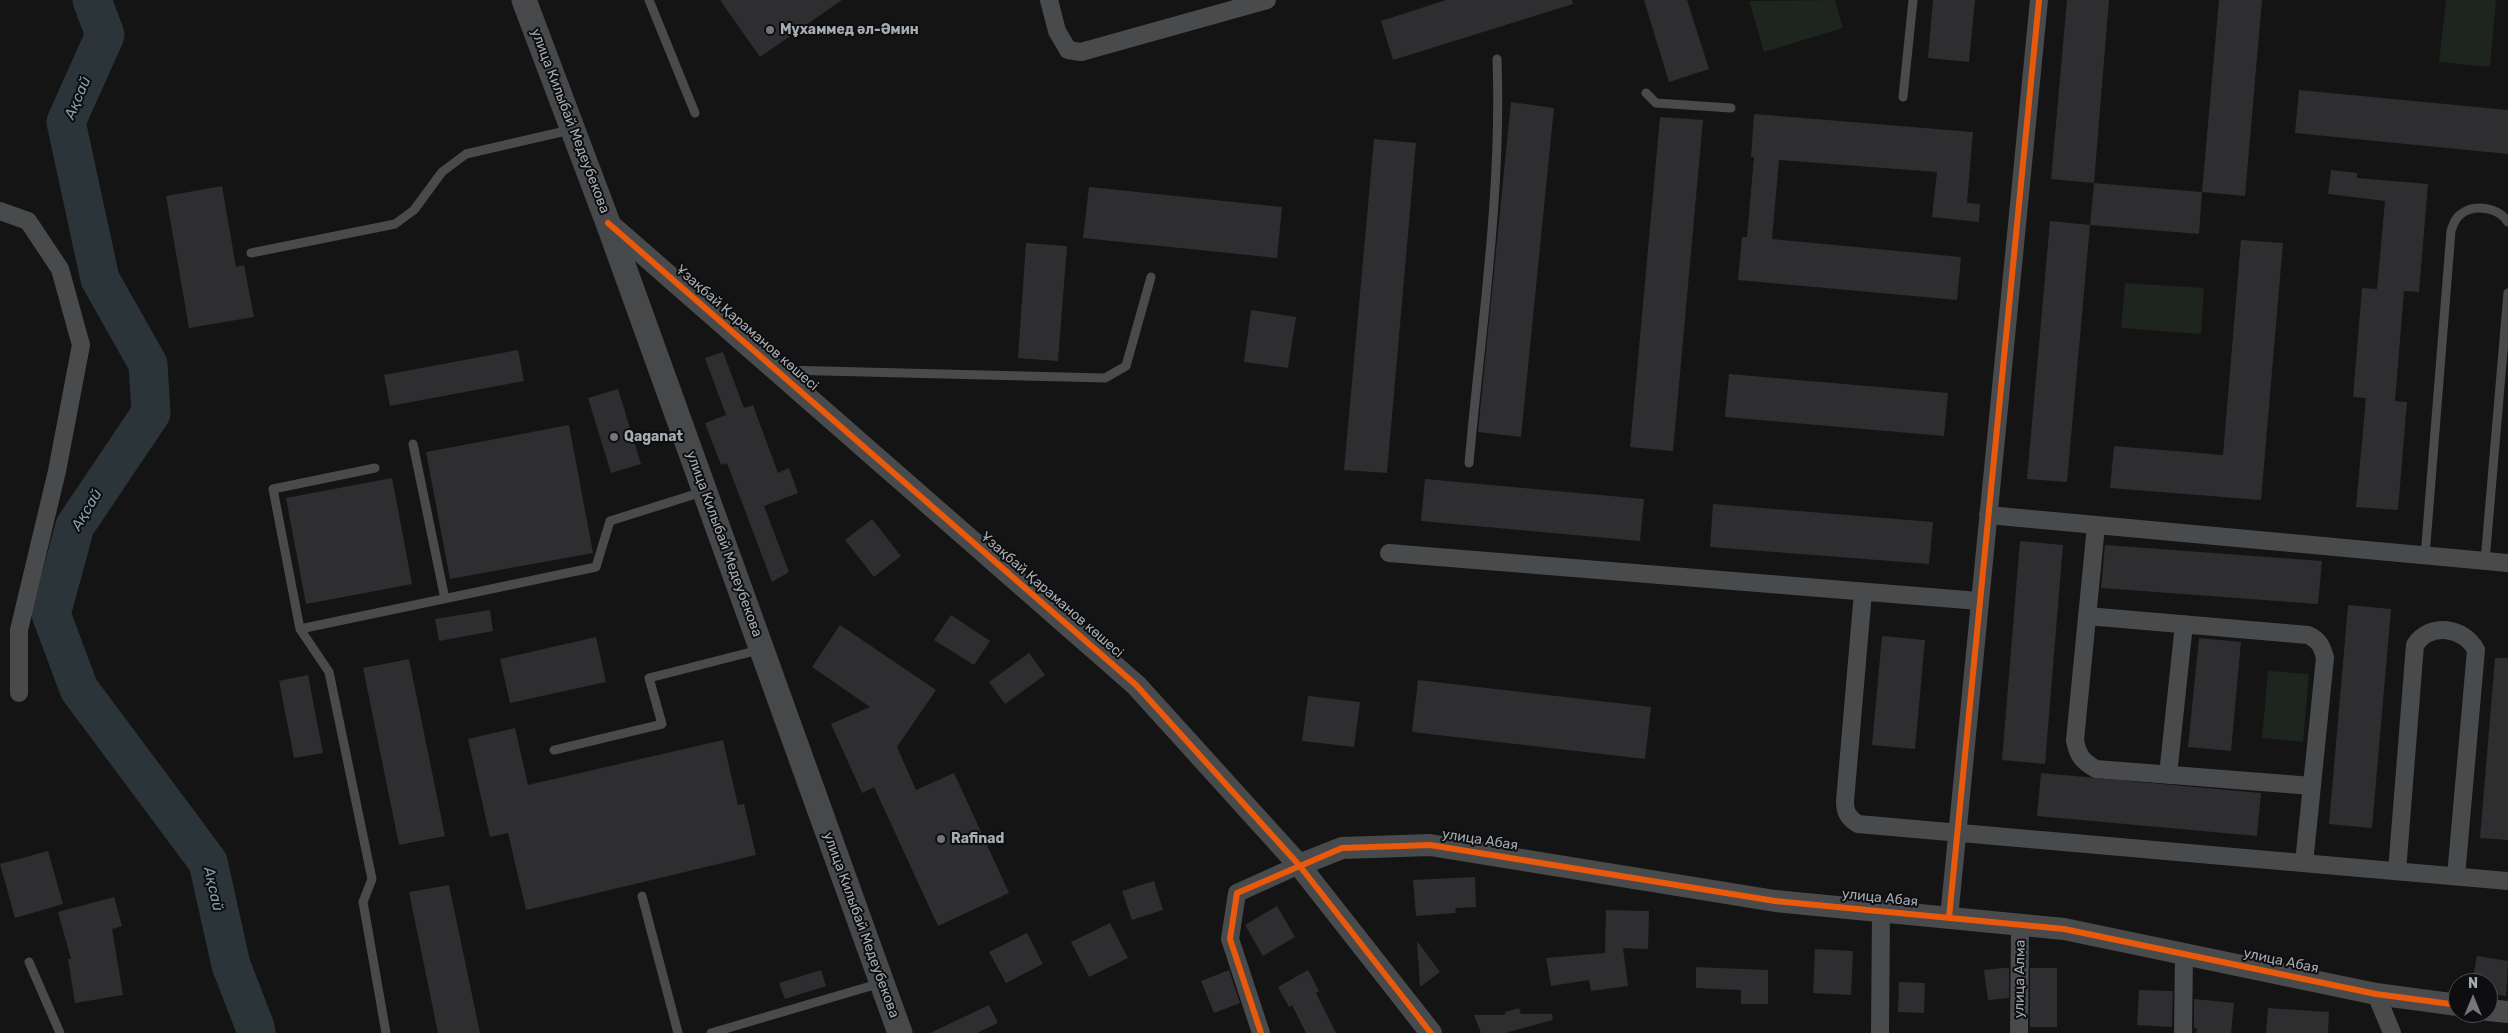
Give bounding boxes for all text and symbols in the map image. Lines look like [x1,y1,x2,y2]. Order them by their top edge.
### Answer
place label: Мұхаммед әл-Әмин [780,22,919,38]
marker: Мұхаммед әл-Әмин [764,24,776,36]
street label: улица Килыбай Медеубекова [527,26,613,216]
water label: Ақсай [61,74,95,122]
street label: Ұзақбай Қараманов көшесі [672,261,822,395]
place label: Qaganat [624,429,683,445]
marker: Qaganat [608,431,620,443]
street label: улица Килыбай Медеубекова [683,449,765,639]
water label: Ақсай [68,486,106,534]
street label: Ұзақбай Қараманов көшесі [977,528,1127,662]
street label: улица Абая [1441,826,1519,854]
street label: улица Килыбай Медеубекова [820,830,902,1020]
place label: Rafinad [951,831,1004,847]
marker: Rafinad [935,833,947,845]
water label: Ақсай [199,865,227,913]
street label: улица Абая [1841,886,1919,910]
street label: улица Алма [2011,940,2029,1018]
street label: улица Абая [2242,945,2320,977]
north arrow [2448,973,2498,1023]
text: N [2468,975,2478,992]

